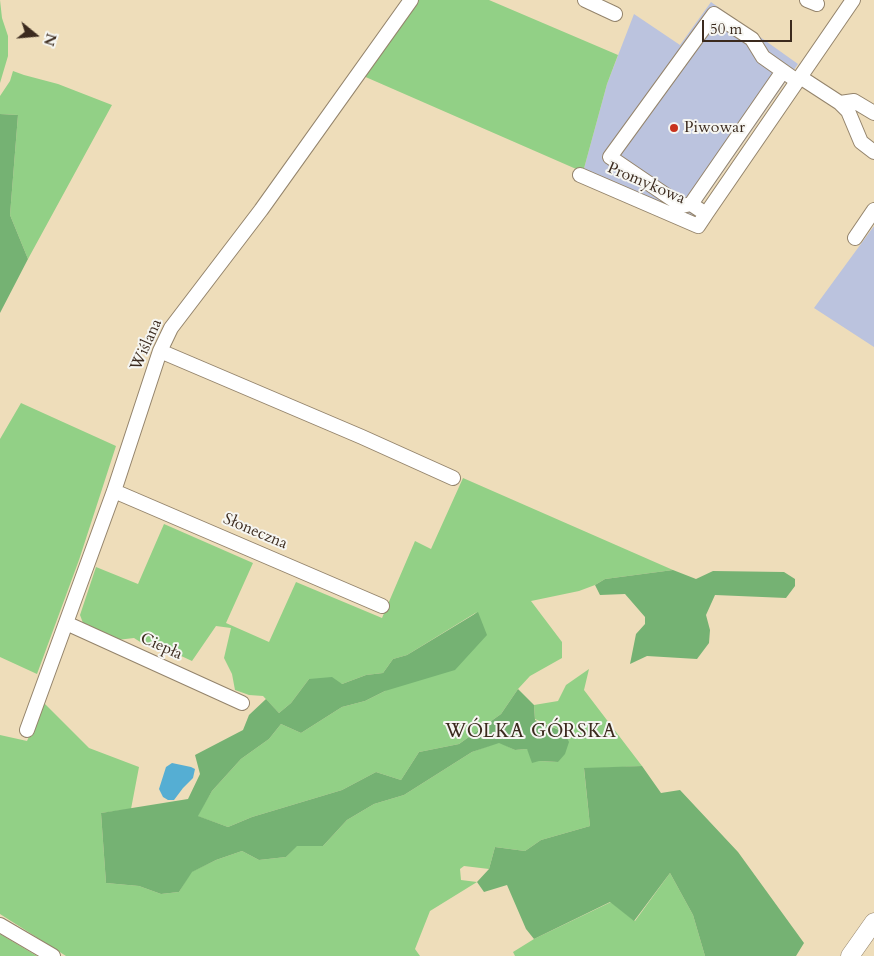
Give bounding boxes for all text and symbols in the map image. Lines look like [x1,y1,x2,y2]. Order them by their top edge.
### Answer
north arrow [10,10,60,60]
scale bar [704,10,794,42]
text: 50 m [710,19,742,39]
text: N [39,31,61,48]
place label: Piwowar [684,118,745,138]
marker: Piwowar [668,122,680,134]
street label: Promykowa [604,159,688,209]
street label: Wiślana [127,316,167,374]
street label: Słoneczna [220,510,290,554]
street label: Ciepła [137,629,185,665]
district label: WÓLKA GÓRSKA [443,722,619,744]

